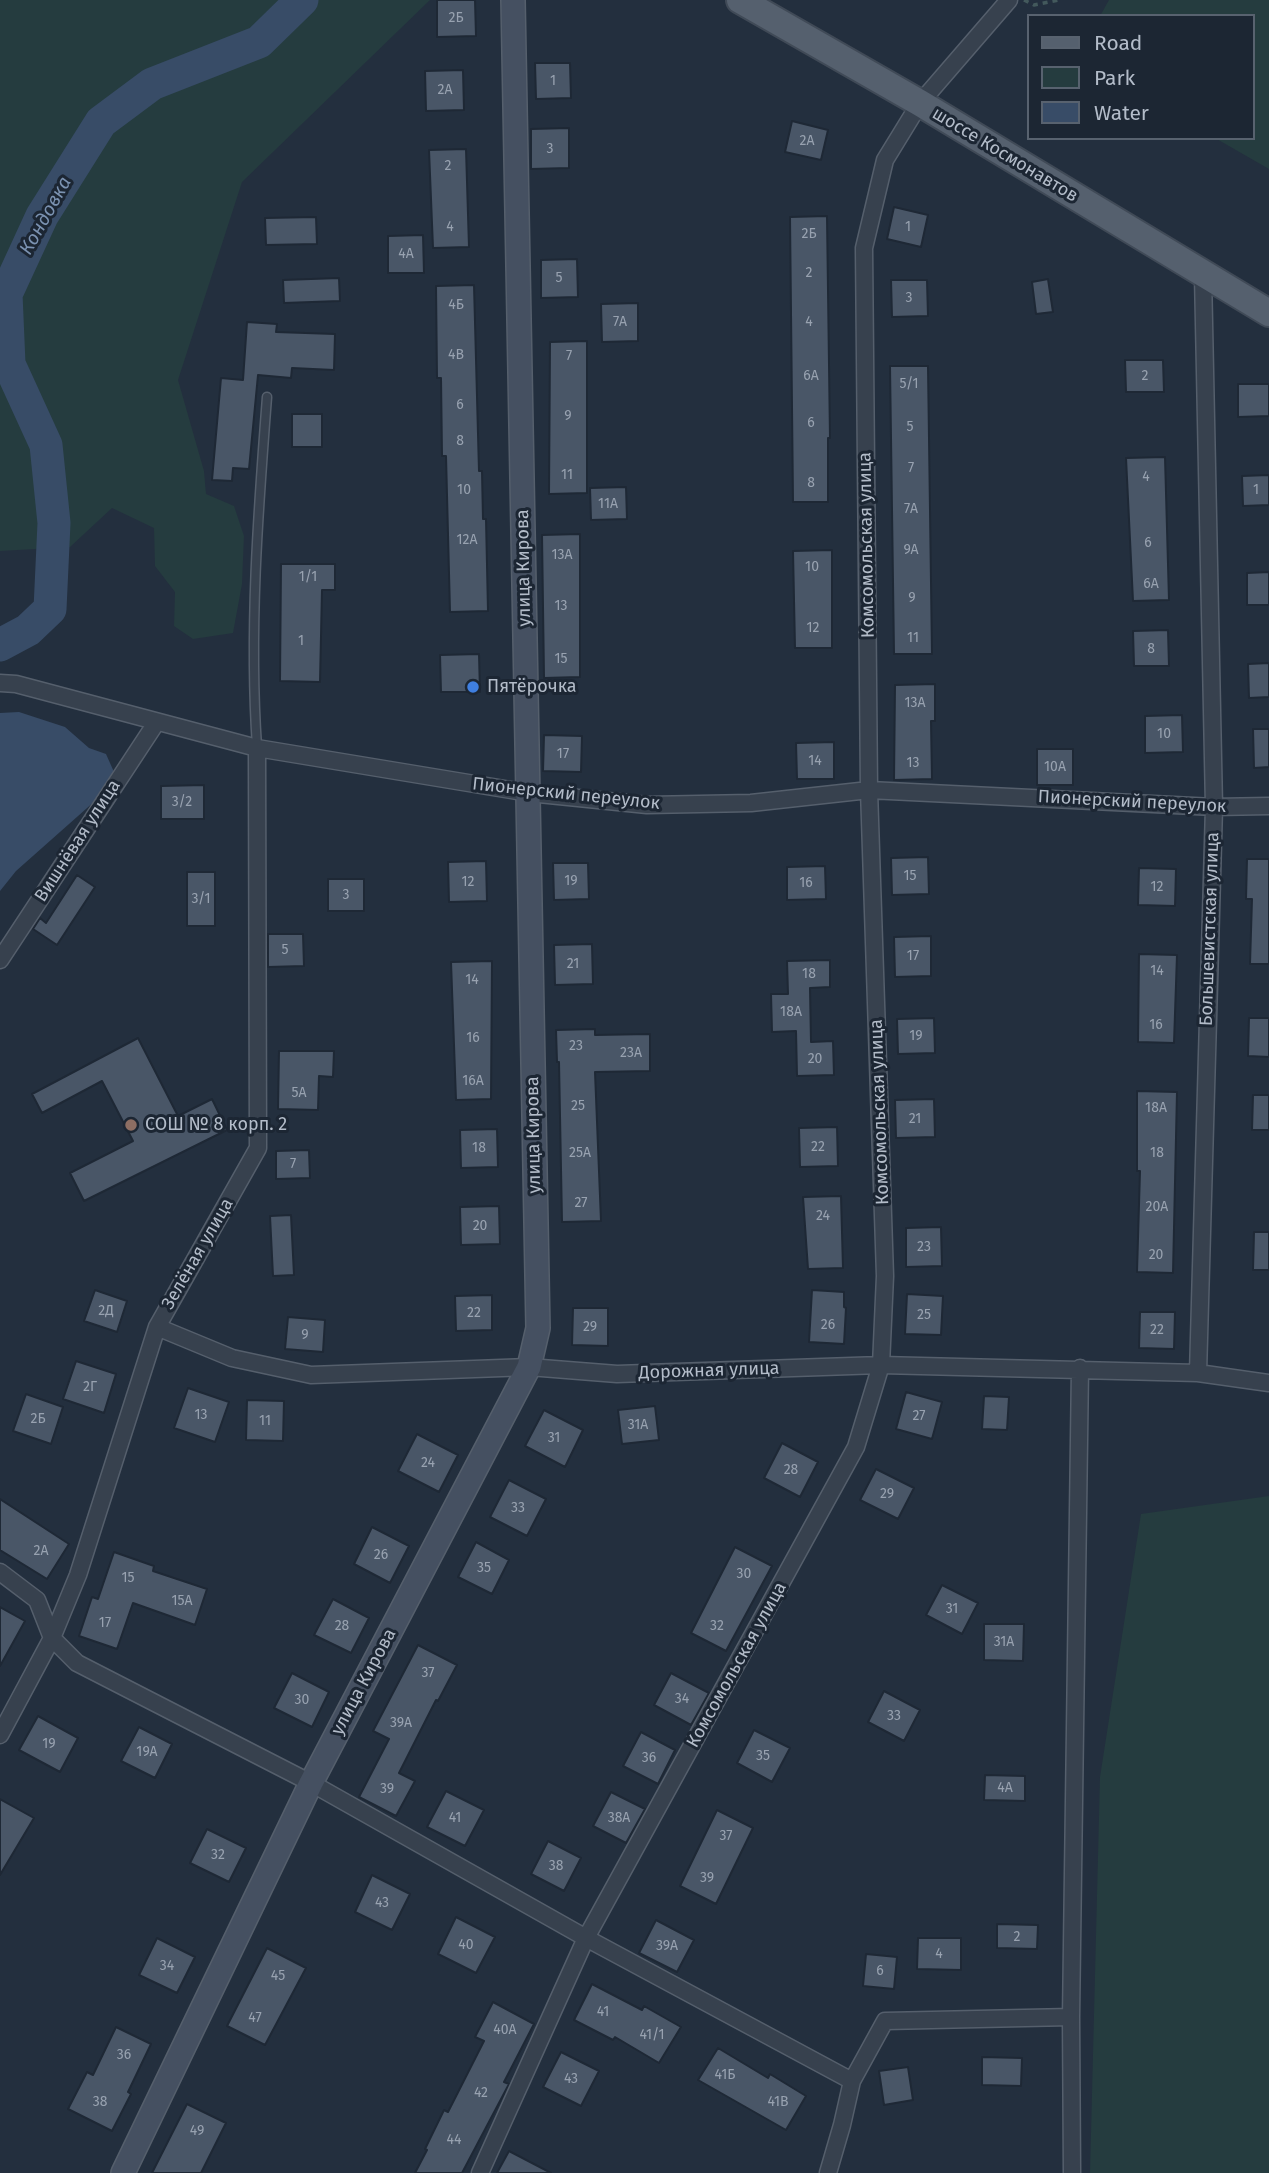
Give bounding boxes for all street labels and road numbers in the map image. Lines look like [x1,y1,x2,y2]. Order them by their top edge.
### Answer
street label: шоссе Космонавтов [928,103,1082,207]
street label: Комсомольская улица [855,452,879,638]
street label: улица Кирова [512,509,536,627]
street label: Пионерский переулок [471,773,661,815]
street label: Вишнёвая улица [31,776,125,906]
street label: Пионерский переулок [1037,786,1227,818]
street label: Большевистская улица [1196,832,1224,1026]
street label: Комсомольская улица [866,1019,894,1205]
street label: улица Кирова [522,1076,546,1194]
street label: Зелёная улица [158,1195,238,1313]
street label: Дорожная улица [638,1358,780,1384]
street label: Комсомольская улица [682,1578,792,1752]
street label: улица Кирова [327,1625,401,1739]

